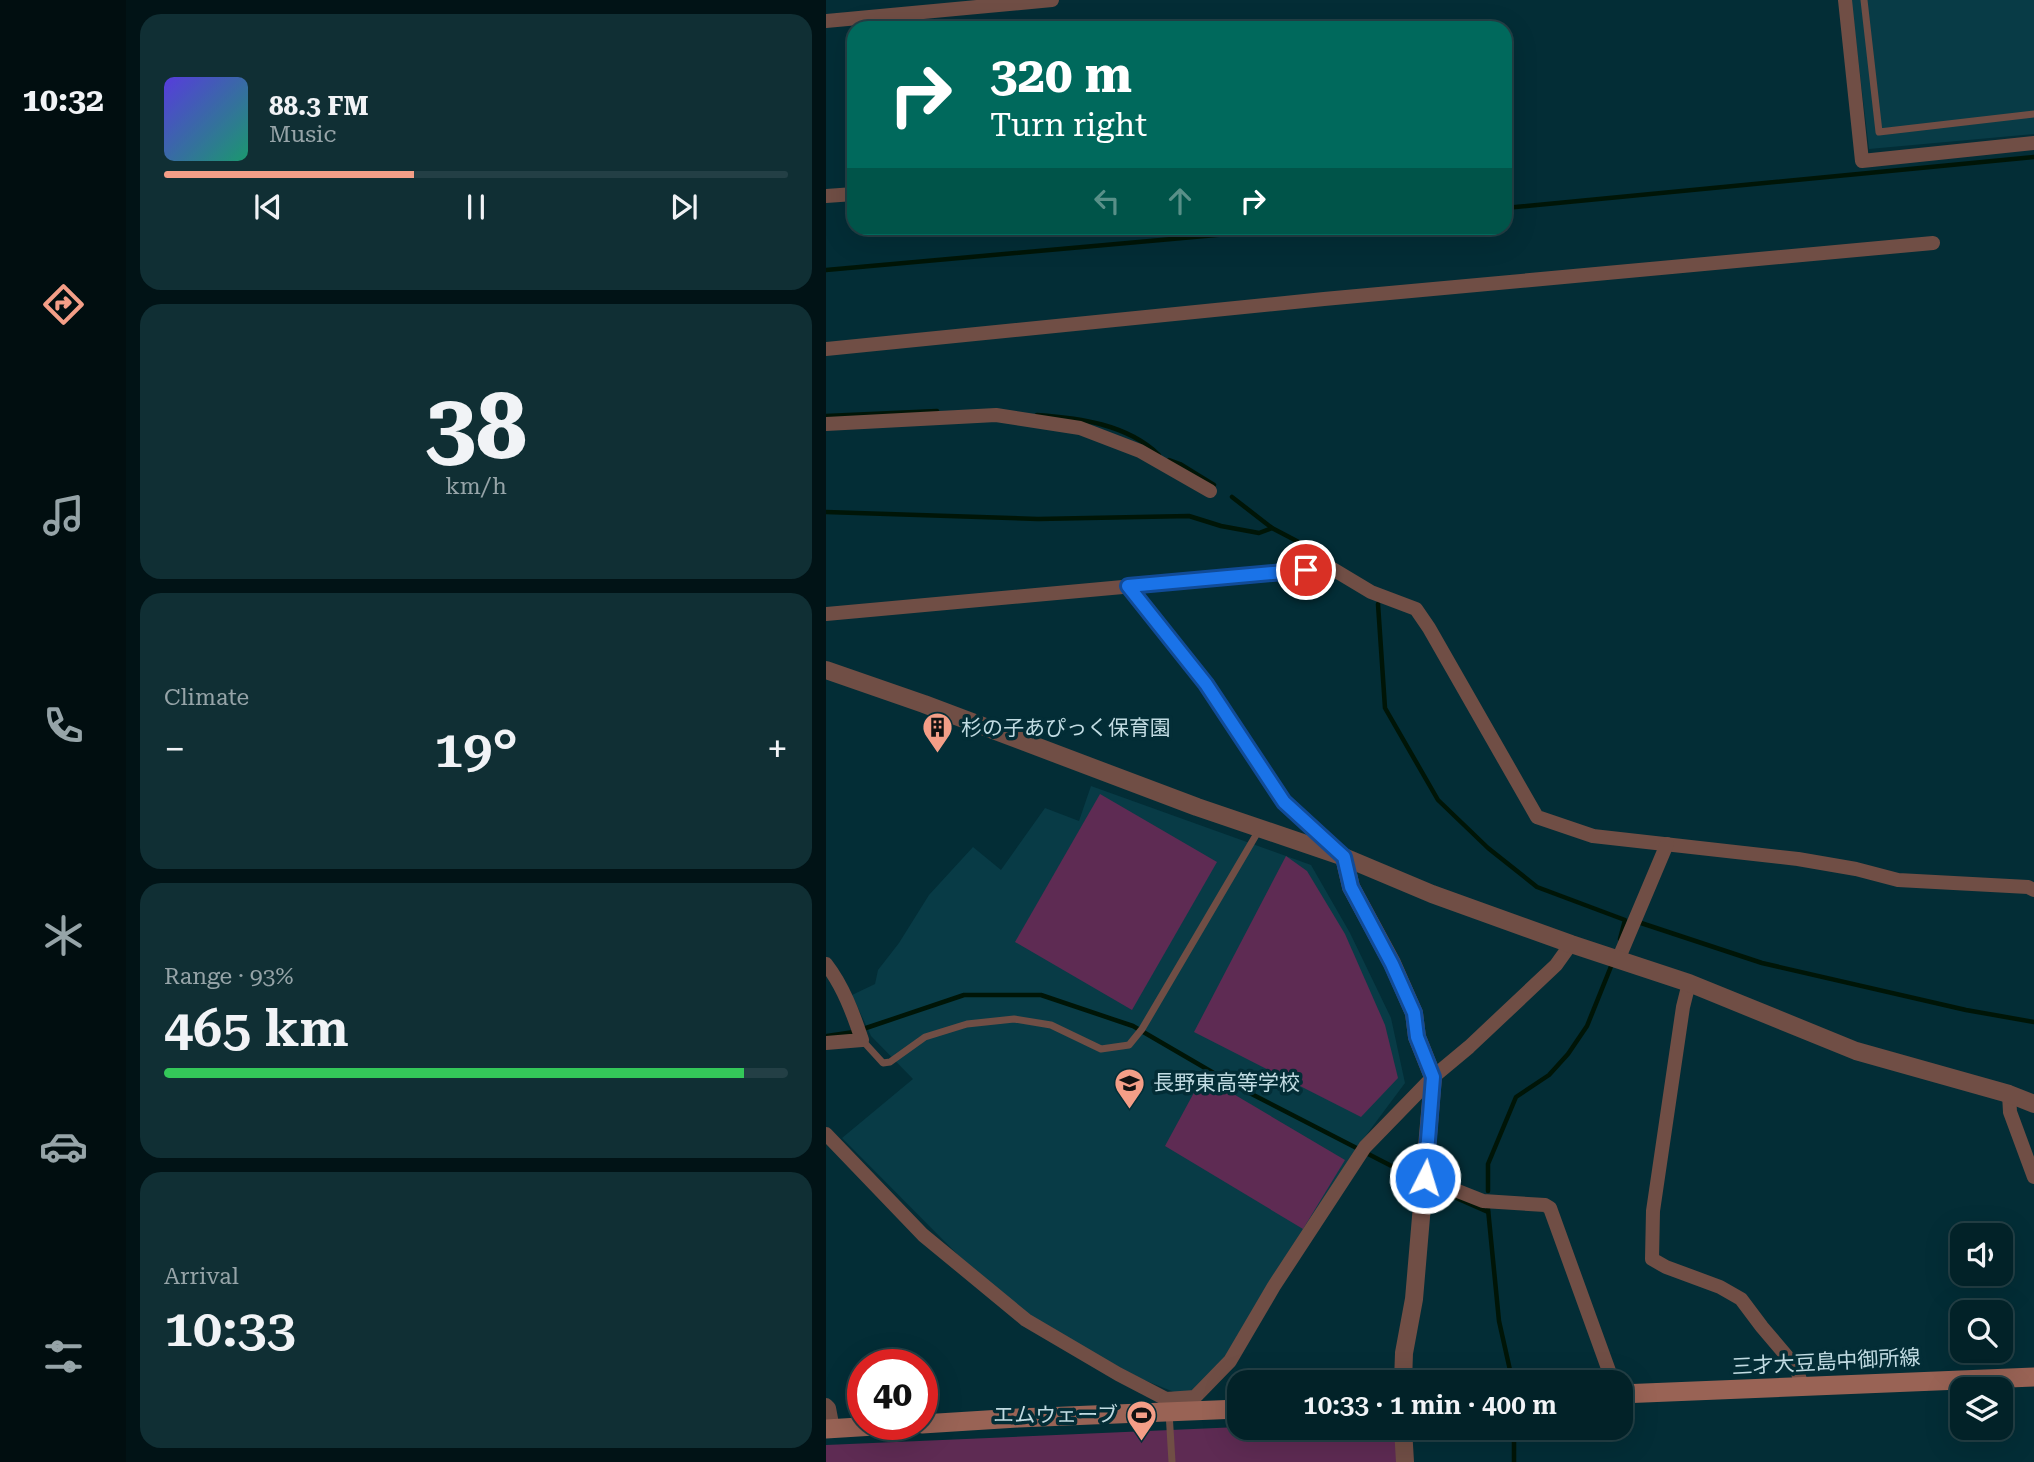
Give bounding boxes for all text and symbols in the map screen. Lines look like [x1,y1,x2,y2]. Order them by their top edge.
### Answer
text: 320 m [990,47,1132,104]
icon: right [875,49,966,140]
text: 10:32 [22,81,104,119]
text: 88.3 FM [269,91,369,121]
text: Turn right [990,106,1147,144]
text: Music [269,121,336,148]
icon: left [1088,182,1126,220]
icon: ahead [1161,182,1199,220]
icon: right [1234,182,1272,220]
icon: previous [249,188,287,226]
icon: pause [457,188,495,226]
icon: next [665,188,703,226]
icon: directions [39,280,88,329]
text: 38 [425,374,527,480]
text: km/h [445,473,507,500]
icon: music [39,491,88,540]
pin [1276,540,1336,600]
icon: arrive [1287,551,1325,589]
text: Climate [164,684,249,711]
icon: phone [39,701,88,750]
building icon: 杉の子あぴっく保育園 [921,711,955,755]
place label: 杉の子あぴっく保育園 [961,716,1171,740]
text: 19° [434,719,518,780]
text: − [164,727,185,771]
text: + [767,727,788,771]
icon: climate [39,911,88,960]
text: Range · 93% [164,963,293,990]
text: 465 km [164,998,349,1059]
school or university icon: 長野東高等学校 [1113,1066,1147,1110]
place label: 長野東高等学校 [1153,1071,1300,1095]
icon: car [39,1122,88,1171]
position arrow [1388,1141,1462,1215]
map controls [1950,1223,2013,1440]
button: sound [1950,1223,2013,1286]
text: Arrival [164,1263,239,1290]
text: 10:33 [164,1298,296,1359]
button: search [1950,1300,2013,1363]
icon: filters [39,1332,88,1381]
street label: 三才大豆島中御所線 [1731,1345,1921,1379]
speed limit sign: 40 [847,1349,938,1440]
button: layers [1950,1377,2013,1440]
text: 10:33 · 1 min · 400 m [1303,1390,1557,1420]
sports icon: エムウェーブ [1124,1398,1158,1442]
place label: エムウェーブ [993,1403,1118,1427]

